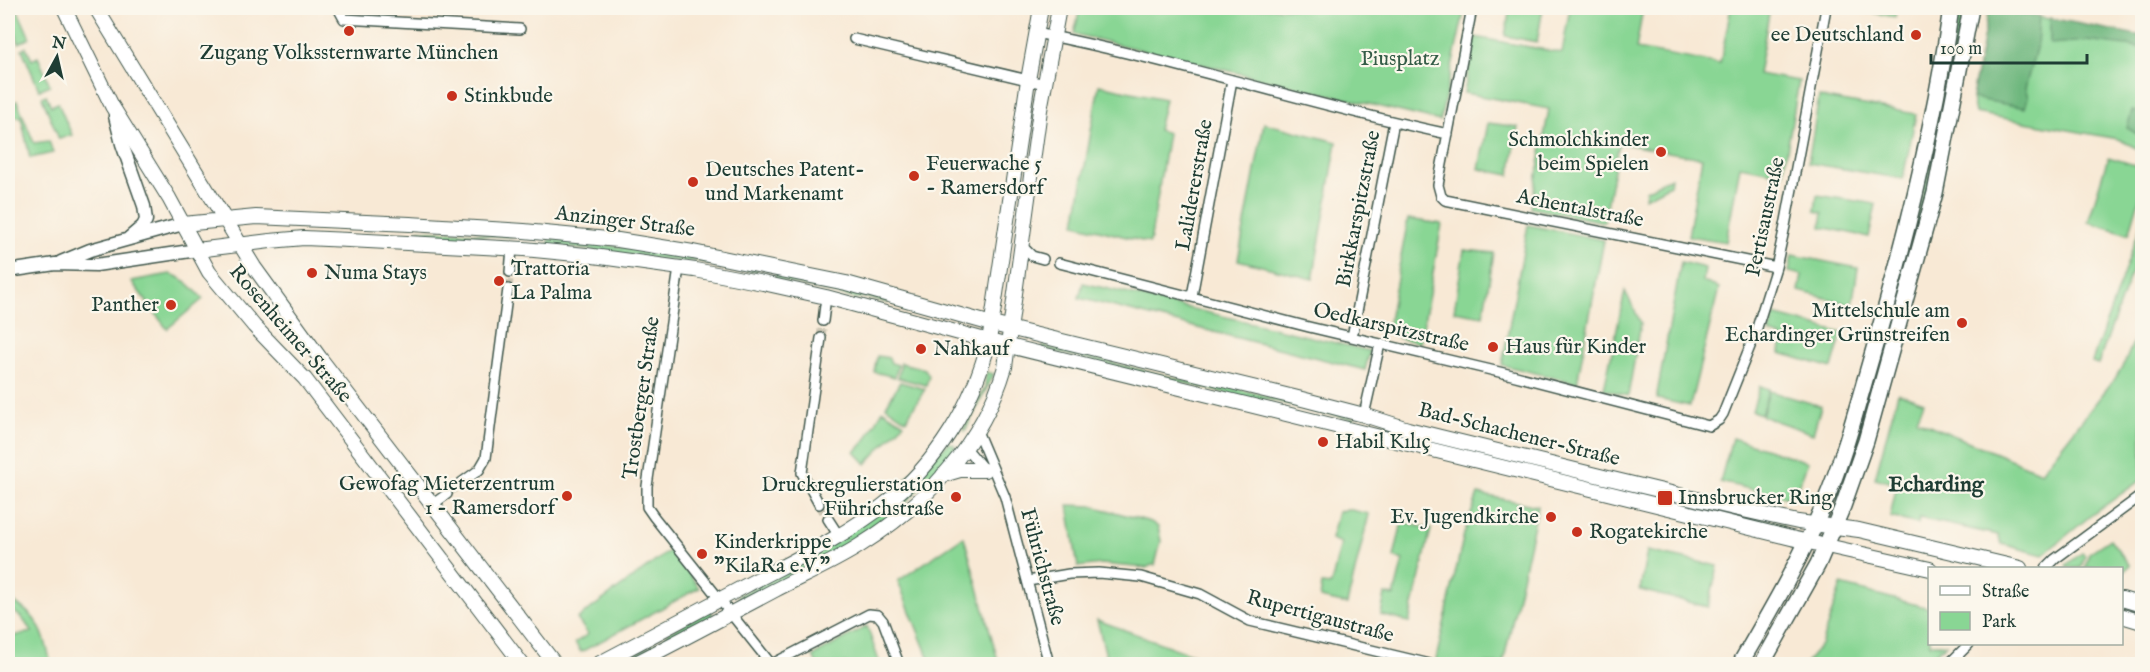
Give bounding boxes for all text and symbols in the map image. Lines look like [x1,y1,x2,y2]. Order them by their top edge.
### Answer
place label: ee Deutschland [1771,22,1905,49]
marker: Zugang Volkssternwarte München [342,24,356,38]
north arrow [27,27,87,87]
scale bar [1931,27,2087,65]
marker: ee Deutschland [1909,28,1923,42]
text: N [50,33,67,55]
text: 100 m [1940,38,1982,61]
place label: Zugang Volkssternwarte München [200,40,498,67]
park label: Piusplatz [1361,46,1440,73]
place label: Stinkbude [464,83,553,110]
marker: Stinkbude [445,89,459,103]
street label: Lalidererstraße [1170,117,1220,253]
place label: Schmolchkinder beim Spielen [1508,127,1649,178]
street label: Birkkarspitzstraße [1331,128,1388,290]
marker: Schmolchkinder beim Spielen [1654,145,1668,159]
place label: Feuerwache 5 - Ramersdorf [926,151,1047,202]
street label: Pertisaustraße [1740,155,1792,279]
place label: Deutsches Patent- und Markenamt [705,157,865,208]
marker: Feuerwache 5 - Ramersdorf [907,169,921,183]
marker: Deutsches Patent- und Markenamt [686,175,700,189]
street label: Achentalstraße [1513,183,1646,235]
street label: Anzinger Straße [553,200,697,244]
place label: Trattoria La Palma [511,256,593,307]
street label: Rosenheimer Straße [222,259,358,409]
place label: Numa Stays [324,260,427,287]
marker: Numa Stays [305,266,319,280]
marker: Trattoria La Palma [492,274,506,288]
place label: Panther [91,292,159,319]
street label: Oedkarspitzstraße [1310,297,1472,359]
marker: Panther [164,298,178,312]
place label: Mittelschule am Echardinger Grünstreifen [1725,298,1950,349]
street label: Trostberger Straße [617,314,667,481]
marker: Mittelschule am Echardinger Grünstreifen [1955,316,1969,330]
place label: Haus für Kinder [1505,334,1647,361]
place label: Nahkauf [933,336,1013,363]
marker: Haus für Kinder [1486,340,1500,354]
marker: Nahkauf [914,342,928,356]
street label: Bad-Schachener-Straße [1415,397,1623,473]
place label: Habil Kılıç [1335,429,1430,456]
marker: Habil Kılıç [1316,435,1330,449]
place label: Gewofag Mieterzentrum 1 - Ramersdorf [339,471,558,522]
district label: Echarding [1888,471,1985,499]
place label: Druckregulierstation Führichstraße [761,472,944,523]
place label: Innsbrucker Ring [1678,485,1833,512]
marker: Gewofag Mieterzentrum 1 - Ramersdorf [560,489,574,503]
marker: Innsbrucker Ring [1656,489,1674,507]
marker: Druckregulierstation Führichstraße [949,490,963,504]
place label: Ev. Jugendkirche [1390,504,1539,531]
street label: Führichstraße [1013,505,1071,629]
marker: Ev. Jugendkirche [1544,510,1558,524]
place label: Rogatekirche [1589,519,1708,546]
marker: Rogatekirche [1570,525,1584,539]
place label: Kinderkrippe "KilaRa e.V." [714,529,832,580]
marker: Kinderkrippe "KilaRa e.V." [695,547,709,561]
legend [1928,567,2123,645]
text: Straße [1982,581,2029,604]
street label: Rupertigaustraße [1243,584,1397,650]
text: Park [1982,611,2017,634]

